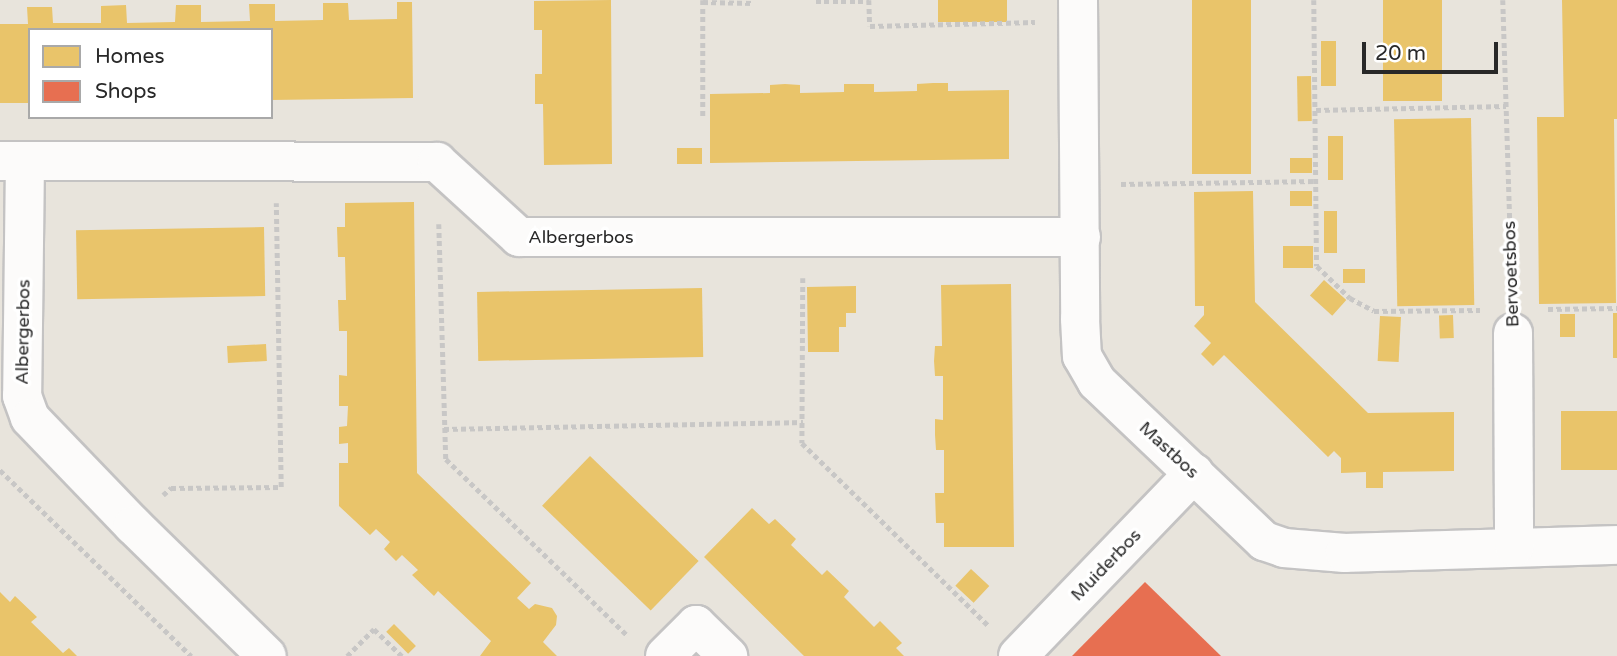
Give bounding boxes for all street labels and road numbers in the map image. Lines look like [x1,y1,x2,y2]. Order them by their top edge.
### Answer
street label: Bervoetsbos [1498,220,1524,328]
street label: Albergerbos [528,226,634,248]
street label: Albergerbos [11,279,35,385]
street label: Mastbos [1135,417,1203,483]
street label: Muiderbos [1066,524,1146,606]

